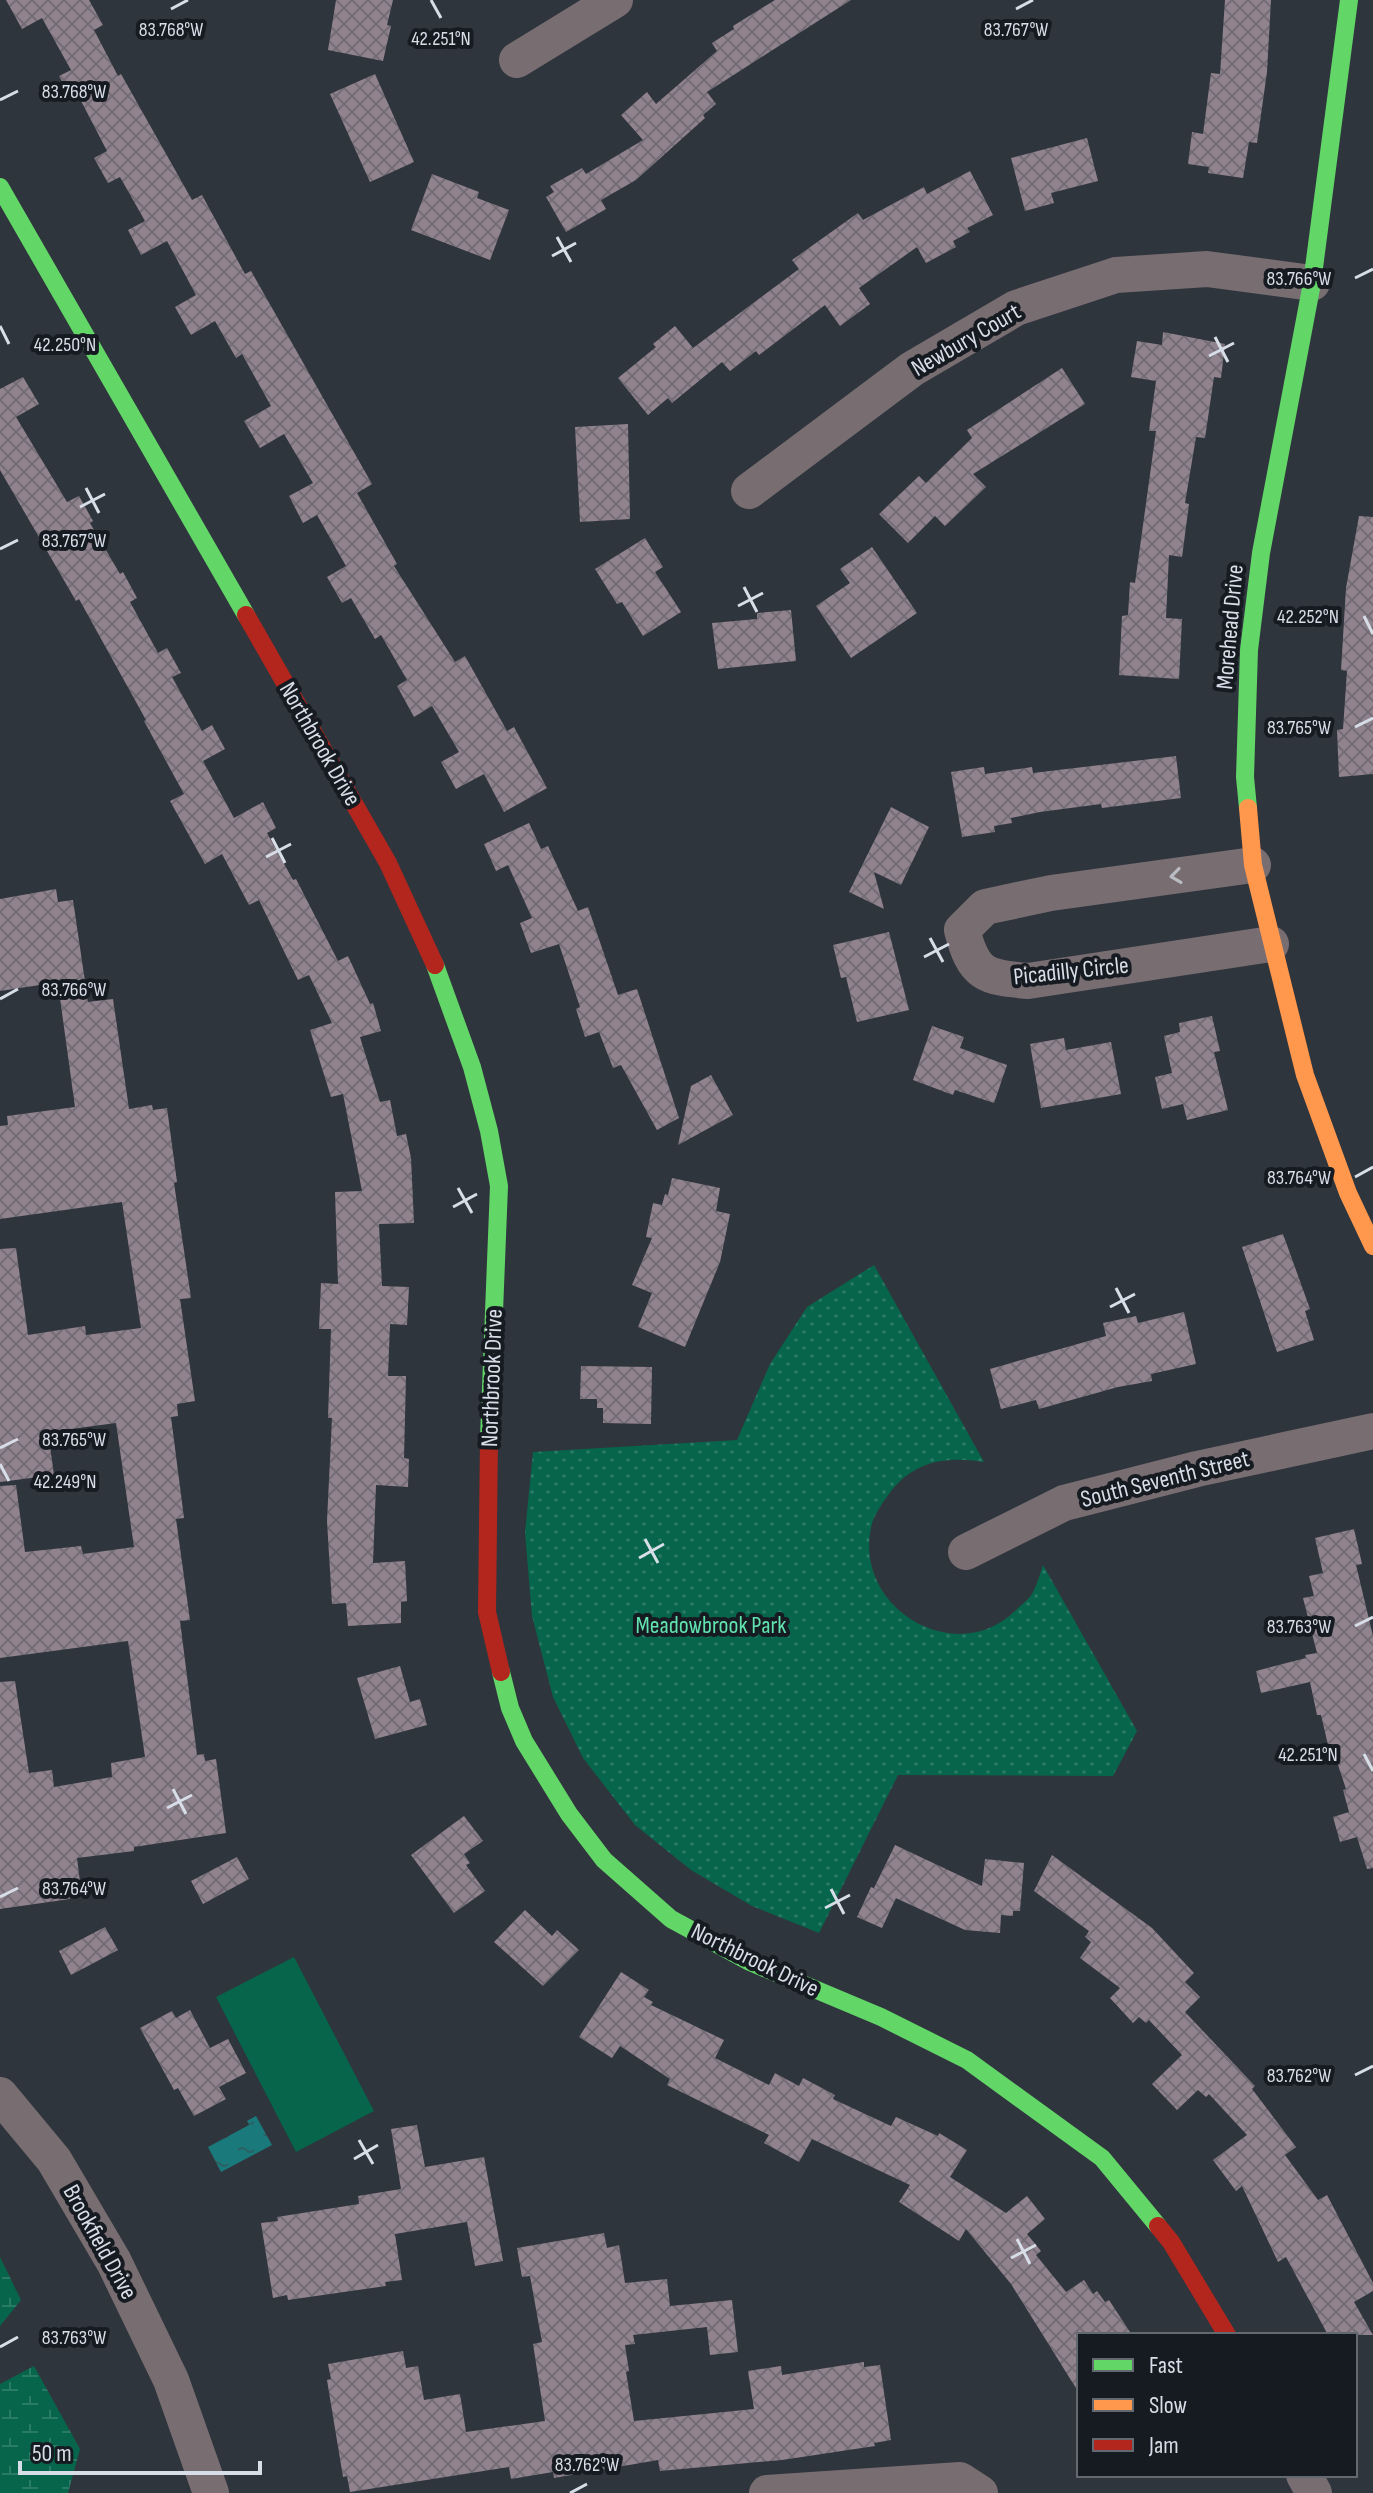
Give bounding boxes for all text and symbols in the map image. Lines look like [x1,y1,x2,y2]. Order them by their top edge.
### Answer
text: 83.768°W [139,18,203,42]
text: 83.767°W [984,18,1048,42]
text: 42.251°N [411,27,471,51]
text: 83.768°W [42,80,106,104]
text: 83.766°W [1267,267,1331,291]
street label: Newbury Court [906,297,1026,383]
text: 42.250°N [34,333,96,357]
text: 83.767°W [42,529,106,553]
street label: Morehead Drive [1210,563,1250,691]
text: 42.252°N [1277,605,1339,629]
street label: Northbrook Drive [273,677,367,811]
text: 83.765°W [1267,716,1331,740]
one-way arrow [1169,867,1183,884]
street label: Picadilly Circle [1012,951,1130,991]
text: 83.766°W [42,978,106,1002]
text: 83.764°W [1267,1166,1331,1190]
street label: Northbrook Drive [475,1308,509,1448]
text: 83.765°W [42,1428,106,1452]
street label: South Seventh Street [1078,1444,1252,1514]
text: 42.249°N [34,1470,96,1494]
park label: Meadowbrook Park [636,1611,786,1640]
text: 83.763°W [1267,1615,1331,1639]
text: 42.251°N [1278,1743,1338,1767]
text: 83.764°W [42,1877,106,1901]
street label: Northbrook Drive [687,1917,823,2003]
text: 83.762°W [1267,2064,1331,2088]
street label: Brookfield Drive [57,2180,143,2304]
text: 83.763°W [42,2326,106,2350]
legend [1077,2333,1357,2477]
text: Fast [1149,2351,1183,2380]
text: Slow [1149,2391,1187,2420]
scale bar [20,2425,260,2475]
text: Jam [1148,2431,1179,2460]
text: 50 m [32,2439,72,2468]
text: 83.762°W [555,2453,619,2477]

